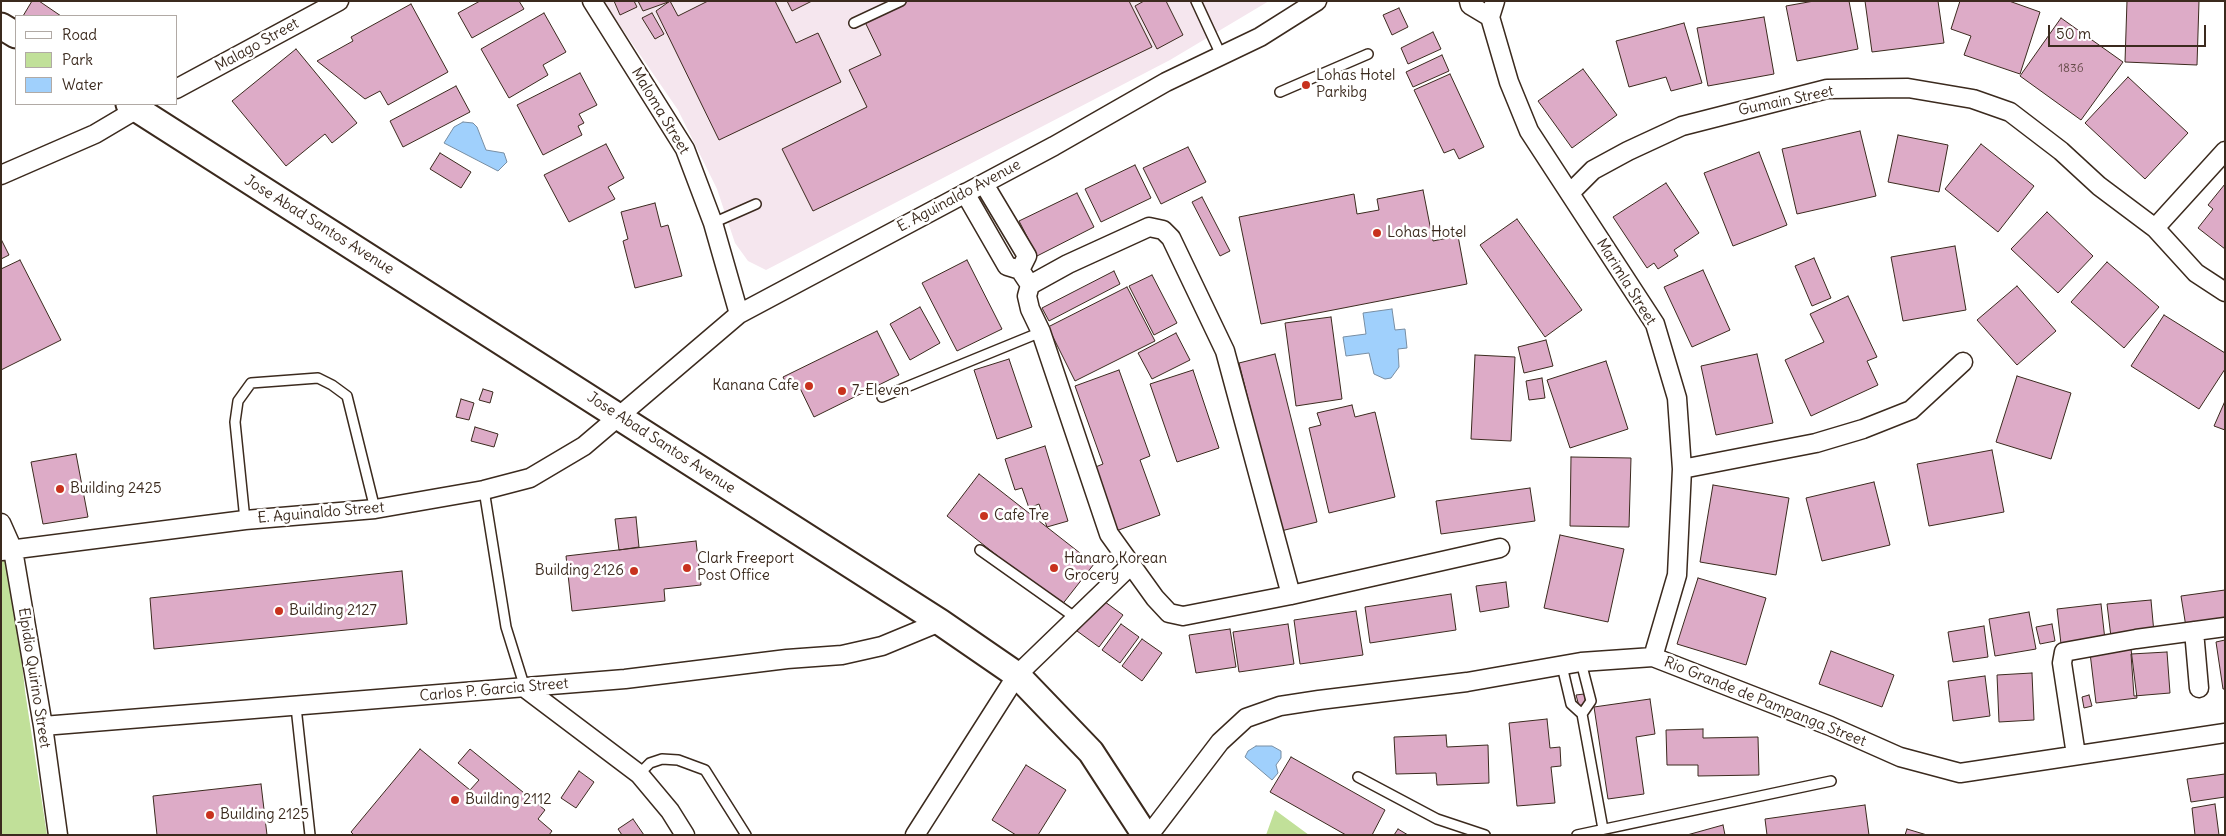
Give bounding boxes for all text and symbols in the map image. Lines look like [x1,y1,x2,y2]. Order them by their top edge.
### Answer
legend [15,15,178,105]
street label: Malago Street [212,15,302,75]
scale bar [2051,15,2208,47]
text: 50 m [2056,24,2091,43]
text: Road [62,25,97,44]
text: Park [62,50,93,69]
house number: 1836 [2058,62,2084,76]
street label: Maloma Street [627,64,693,158]
place label: Lohas Hotel Parkibg [1316,67,1395,102]
text: Water [62,75,103,94]
marker: Lohas Hotel Parkibg [1300,79,1312,91]
street label: Gumain Street [1737,82,1835,120]
street label: E. Aguinaldo Avenue [894,156,1024,236]
street label: Jose Abad Santos Avenue [241,172,397,278]
place label: Lohas Hotel [1387,224,1466,242]
marker: Lohas Hotel [1371,227,1383,239]
street label: Marimla Street [1592,235,1660,329]
place label: Kanana Cafe [712,377,799,395]
marker: Kanana Cafe [803,380,815,392]
place label: 7-Eleven [852,382,910,400]
marker: 7-Eleven [836,385,848,397]
street label: Jose Abad Santos Avenue [584,388,738,498]
place label: Building 2425 [70,480,162,498]
marker: Building 2425 [54,483,66,495]
street label: E. Aguinaldo Street [257,498,385,528]
place label: Cafe Tre [994,507,1049,525]
marker: Cafe Tre [978,510,990,522]
place label: Clark Freeport Post Office [697,550,794,585]
place label: Hanaro Korean Grocery [1064,550,1167,585]
place label: Building 2126 [535,562,624,580]
marker: Clark Freeport Post Office [681,562,693,574]
marker: Hanaro Korean Grocery [1048,562,1060,574]
marker: Building 2126 [628,565,640,577]
place label: Building 2127 [289,602,377,620]
marker: Building 2127 [273,605,285,617]
street label: Elpidio Quirino Street [14,607,54,749]
street label: Rio Grande de Pampanga Street [1661,653,1869,751]
street label: Carlos P. Garcia Street [419,675,569,705]
place label: Building 2112 [465,791,551,809]
marker: Building 2112 [449,794,461,806]
place label: Building 2125 [220,806,309,824]
marker: Building 2125 [204,809,216,821]

